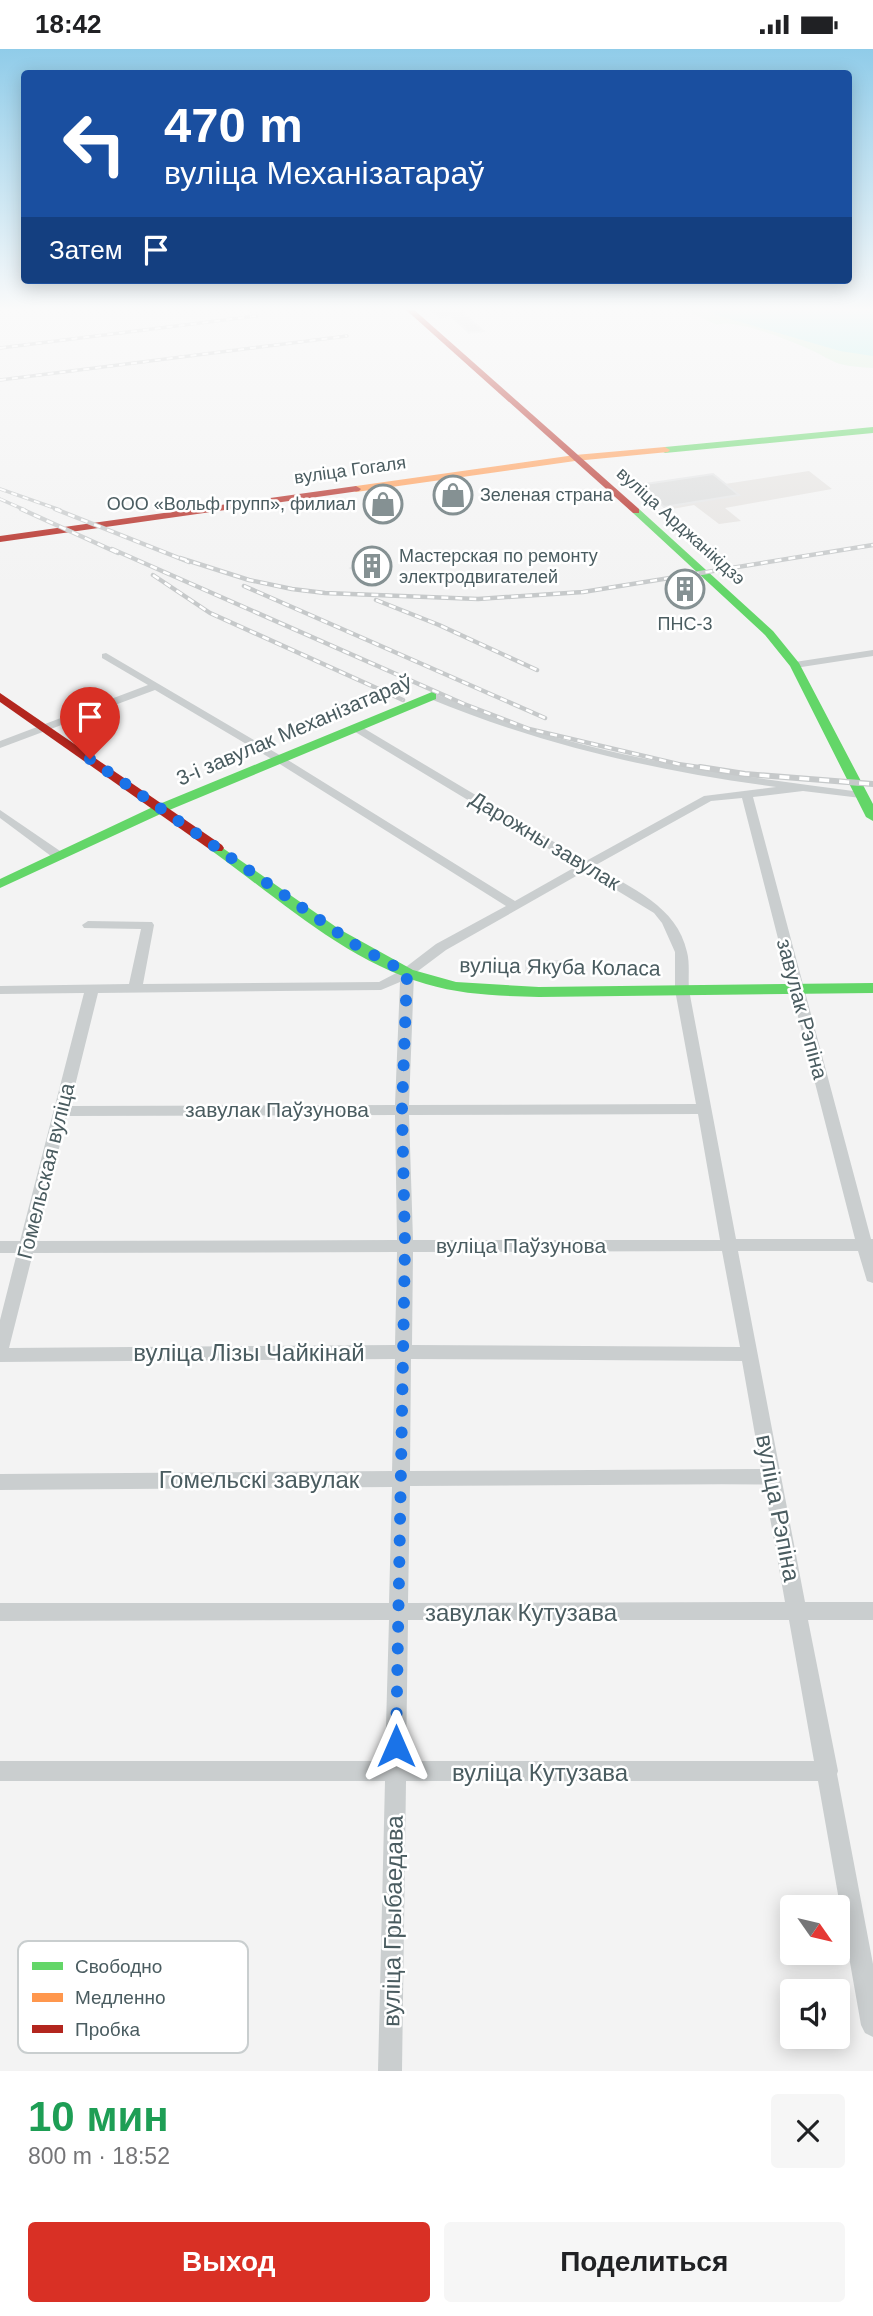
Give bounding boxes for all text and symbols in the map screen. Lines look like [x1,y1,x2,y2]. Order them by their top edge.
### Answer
text: 18:42 [35,9,102,39]
icon: left [49,98,140,189]
text: 470 m [164,98,303,152]
text: вуліца Механізатараў [164,155,484,191]
icon: arrive [137,231,175,269]
text: Затем [49,235,123,265]
street label: вуліца Гогаля [293,452,407,488]
street label: вуліца Арджанікідзэ [613,463,749,589]
shop icon: Зеленая страна [432,474,474,516]
shop icon: ООО «Вольф групп», филиал [362,483,404,525]
place label: Зеленая страна [480,485,614,505]
place label: ООО «Вольф групп», филиал [107,494,356,514]
building icon: Мастерская по ремонту электродвигателей [351,545,393,587]
place label: Мастерская по ремонту электродвигателей [399,546,598,587]
building icon: ПНС-3 [664,568,706,610]
place label: ПНС-3 [658,614,712,634]
street label: 3-і завулак Механізатараў [173,669,415,790]
pin [60,687,120,759]
icon: arrive [71,698,109,736]
street label: Дарожны завулак [466,787,625,895]
street label: завулак Рэпіна [773,936,832,1082]
street label: вуліца Якуба Коласа [459,953,661,980]
street label: Гомельская вуліца [13,1080,79,1261]
street label: завулак Паўзунова [185,1098,369,1121]
street label: вуліца Паўзунова [436,1234,606,1257]
street label: вуліца Лізы Чайкінай [133,1339,365,1366]
street label: вуліца Рэпіна [751,1432,806,1584]
street label: Гомельскі завулак [159,1466,360,1493]
street label: завулак Кутузава [425,1599,618,1626]
position arrow [359,1709,433,1783]
street label: вуліца Кутузава [452,1759,629,1786]
street label: вуліца Грыбаедава [377,1814,408,2027]
north arrow [780,1895,850,1965]
map controls [780,1895,850,2049]
legend [18,1941,248,2053]
text: Свободно [75,1956,162,1977]
button: sound [780,1979,850,2049]
text: Медленно [75,1987,165,2008]
text: Пробка [75,2019,140,2040]
text: 10 мин [28,2093,169,2140]
button: close [771,2094,845,2168]
text: 800 m · 18:52 [28,2143,170,2169]
button: Выход [28,2222,430,2302]
button: Поделиться [444,2222,845,2302]

